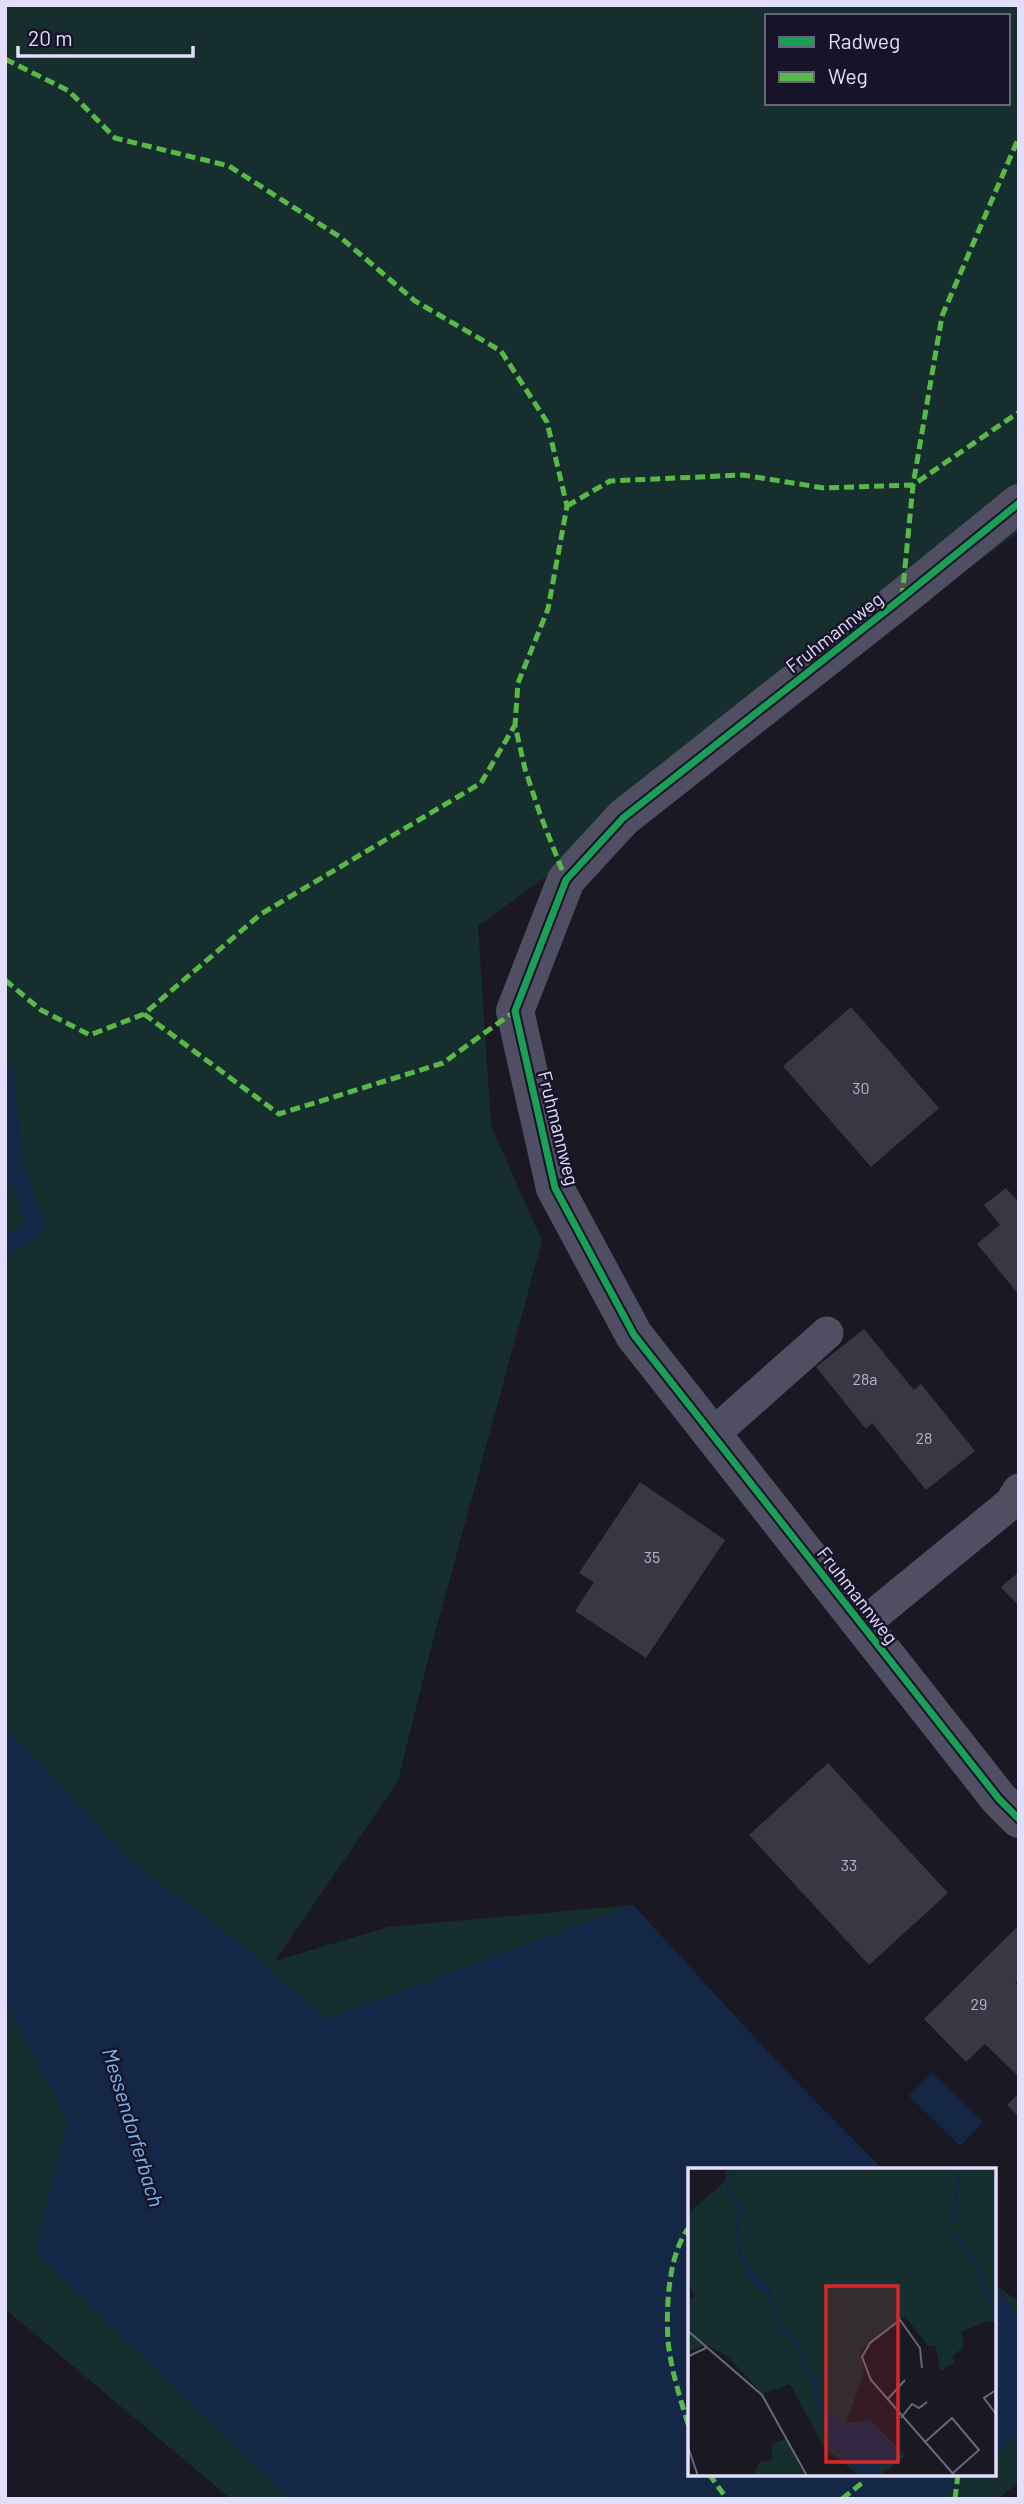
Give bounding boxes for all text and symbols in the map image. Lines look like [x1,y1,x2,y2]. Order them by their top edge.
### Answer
scale bar [18,14,192,58]
legend [765,14,1010,105]
text: 20 m [28,25,73,50]
text: Radweg [828,28,900,53]
text: Weg [828,63,868,88]
street label: Fruhmannweg [781,587,887,677]
street label: Fruhmannweg [534,1068,584,1188]
house number: 30 [852,1078,870,1097]
house number: 28a [852,1369,878,1388]
house number: 28 [916,1428,932,1447]
street label: Fruhmannweg [813,1542,903,1648]
house number: 35 [644,1547,660,1566]
house number: 33 [841,1855,857,1874]
house number: 29 [971,1994,987,2013]
water label: Messendorferbach [98,2045,170,2209]
inset map [688,2168,996,2476]

